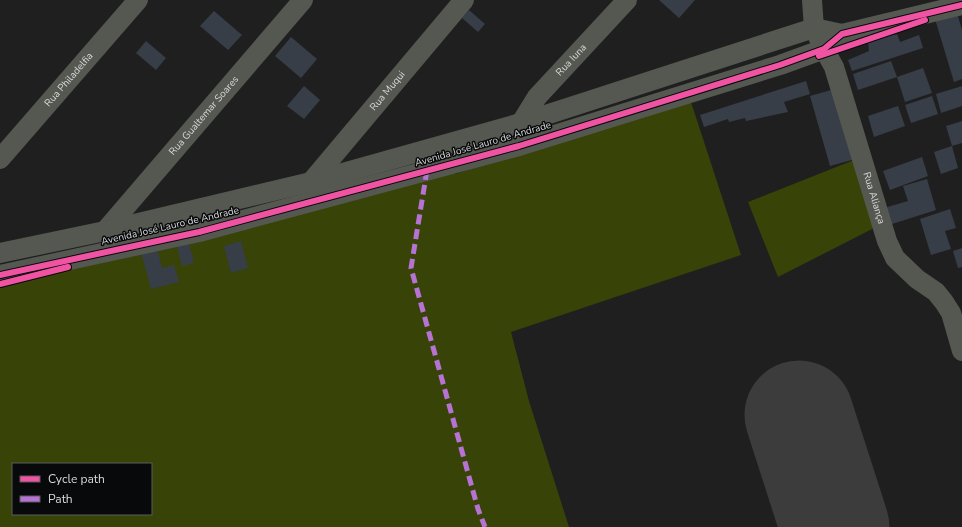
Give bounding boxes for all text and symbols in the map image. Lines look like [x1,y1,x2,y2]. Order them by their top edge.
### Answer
street label: Rua Iuna [553,41,590,79]
street label: Rua Philadelfia [41,50,96,110]
street label: Rua Muqui [367,68,408,114]
street label: Rua Gualtemar Soares [166,73,242,158]
street label: Avenida José Lauro de Andrade [413,118,553,170]
street label: Rua Aliança [859,170,888,226]
street label: Avenida José Lauro de Andrade [100,203,240,249]
legend [12,463,152,515]
text: Cycle path [48,471,105,487]
text: Path [48,491,73,507]

